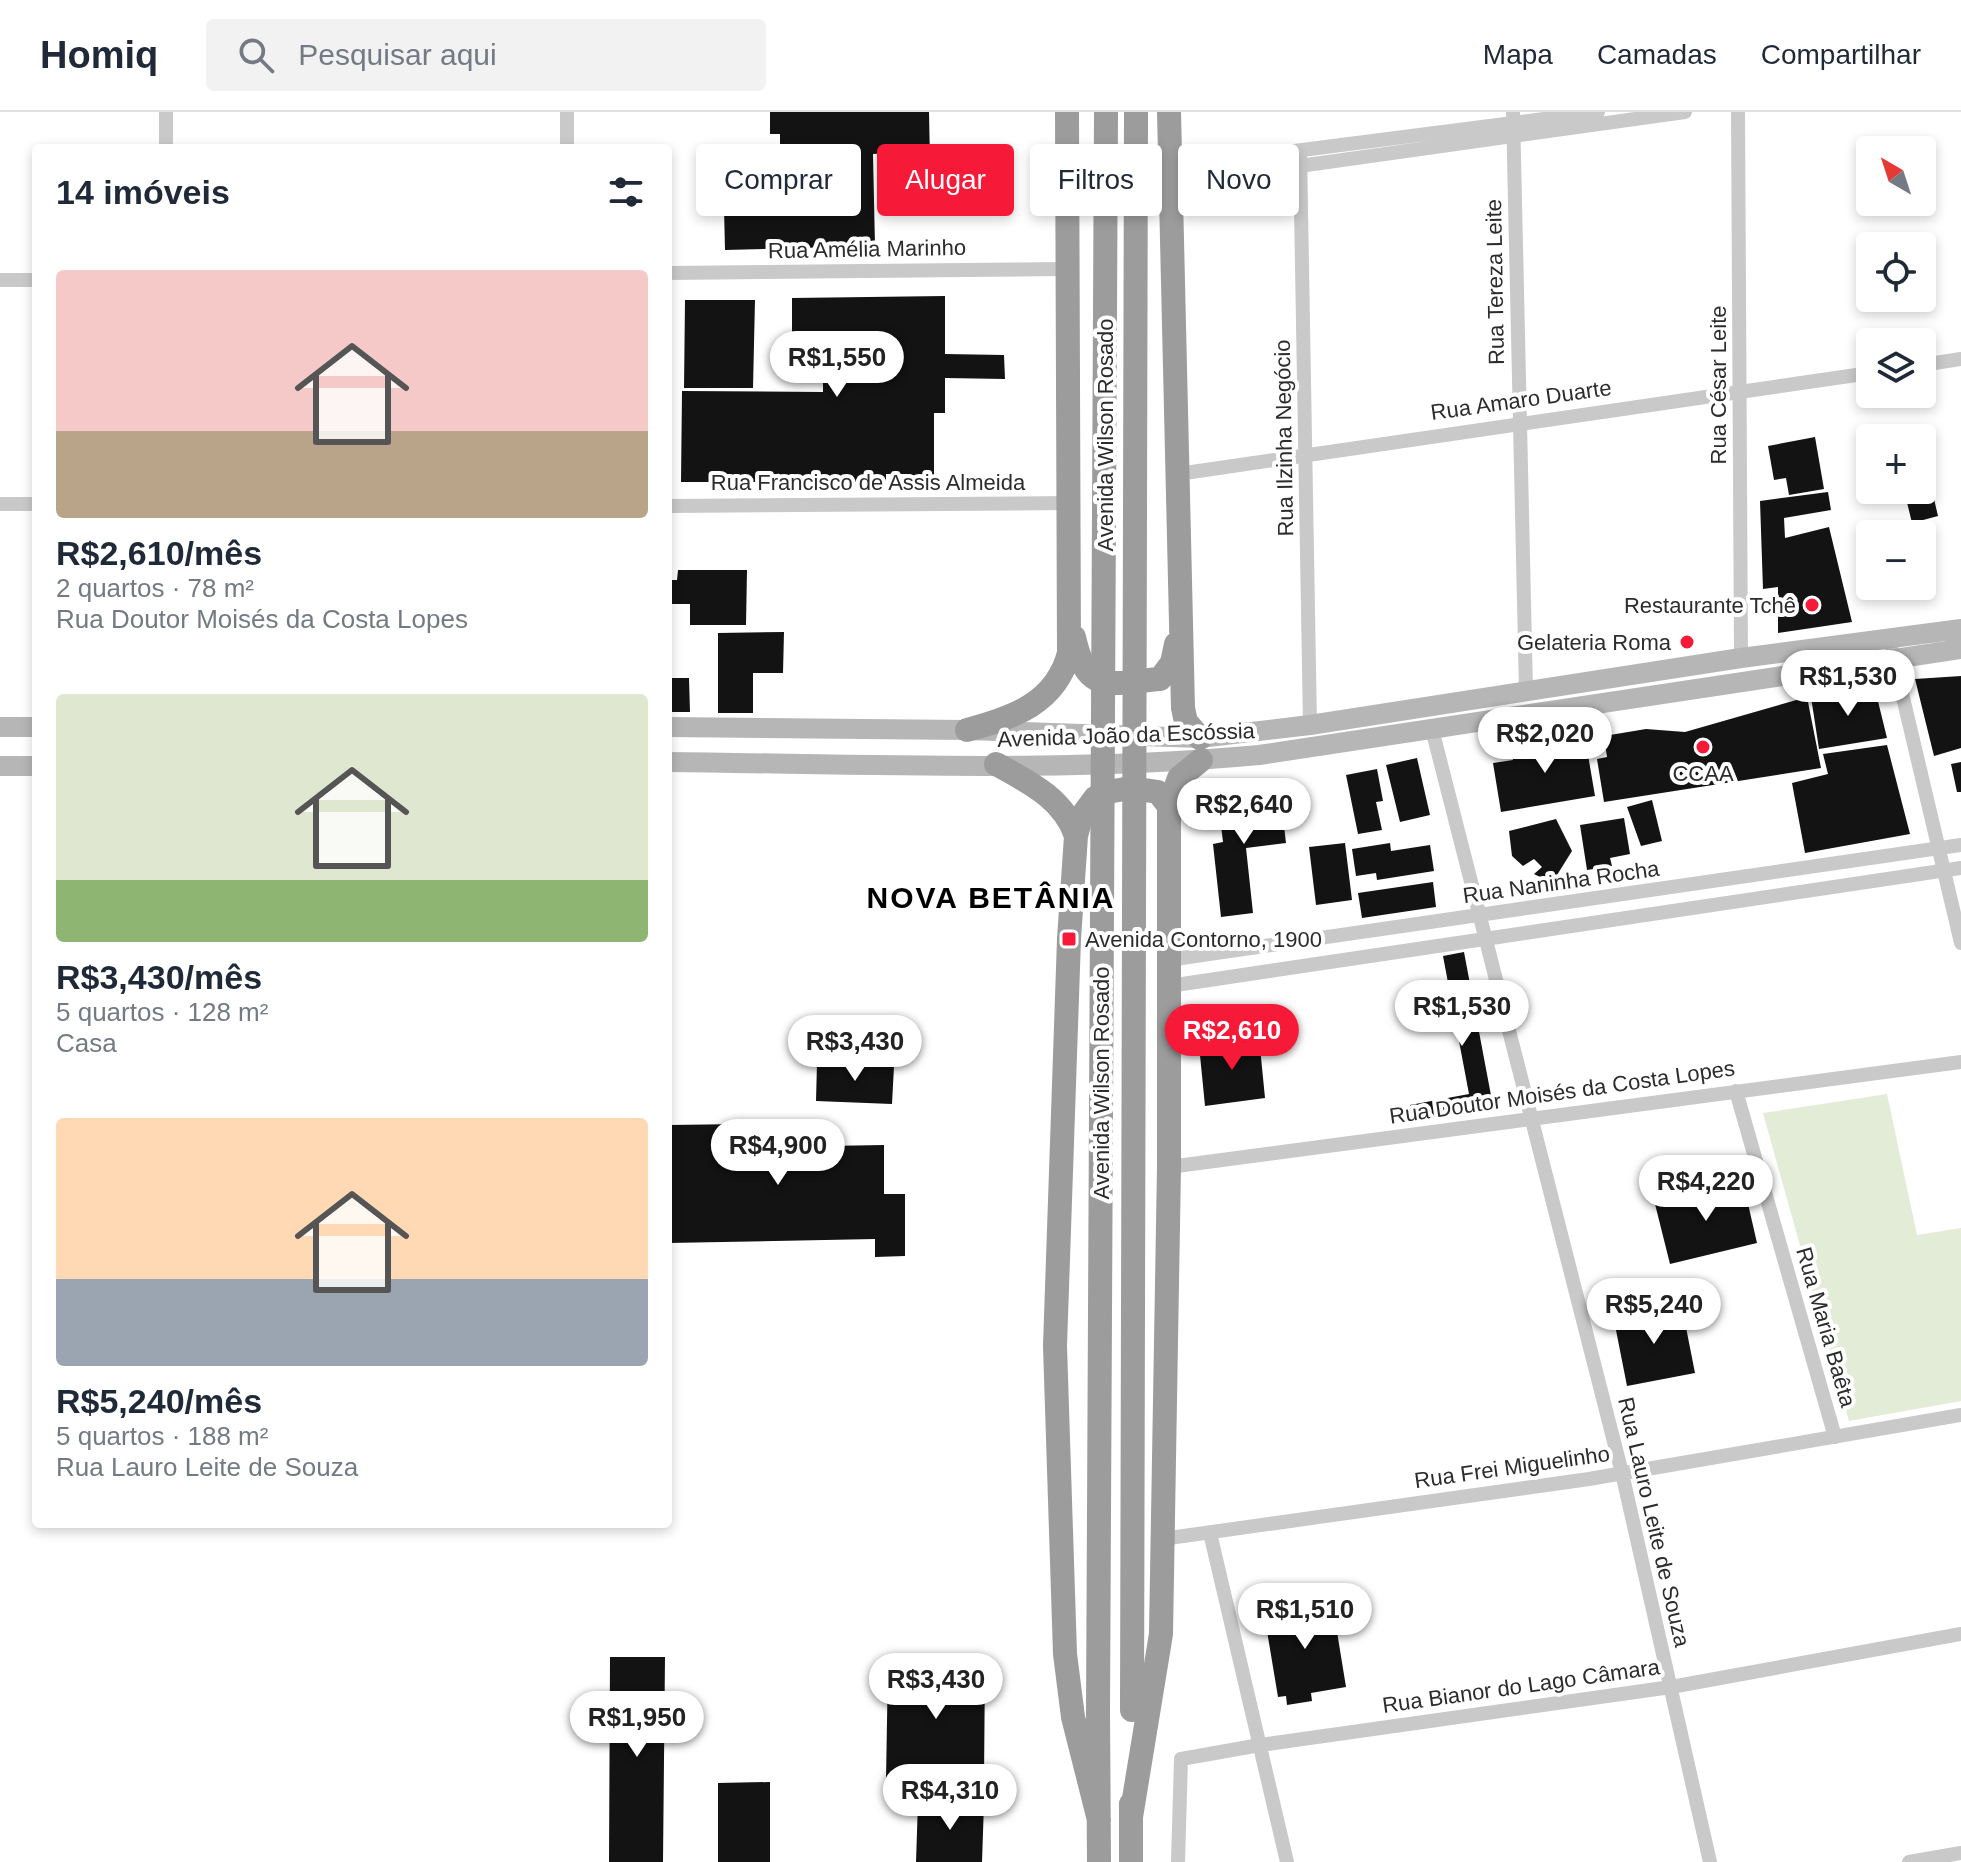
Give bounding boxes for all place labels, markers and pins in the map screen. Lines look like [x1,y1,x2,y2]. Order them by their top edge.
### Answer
pin: R$1,550 [763,331,911,399]
place label: Restaurante Tchê [1624,593,1796,618]
marker: Restaurante Tchê [1803,596,1821,614]
place label: Gelateria Roma [1517,630,1672,655]
marker: Gelateria Roma [1678,633,1696,651]
pin: R$1,530 [1774,650,1922,718]
pin: R$2,020 [1471,707,1619,775]
marker: CCAA [1694,738,1712,756]
place label: CCAA [1672,761,1734,786]
pin: R$2,640 [1170,778,1318,846]
place label: Avenida Contorno, 1900 [1085,927,1322,952]
marker: Avenida Contorno, 1900 [1060,930,1078,948]
pin: R$1,530 [1388,980,1536,1048]
pin: R$2,610 [1158,1004,1306,1072]
pin: R$3,430 [781,1015,929,1083]
pin: R$4,900 [704,1119,852,1187]
pin: R$4,220 [1632,1155,1780,1223]
pin: R$5,240 [1580,1278,1728,1346]
pin: R$1,510 [1231,1583,1379,1651]
pin: R$3,430 [862,1653,1010,1721]
pin: R$1,950 [563,1691,711,1759]
pin: R$4,310 [876,1764,1024,1832]

